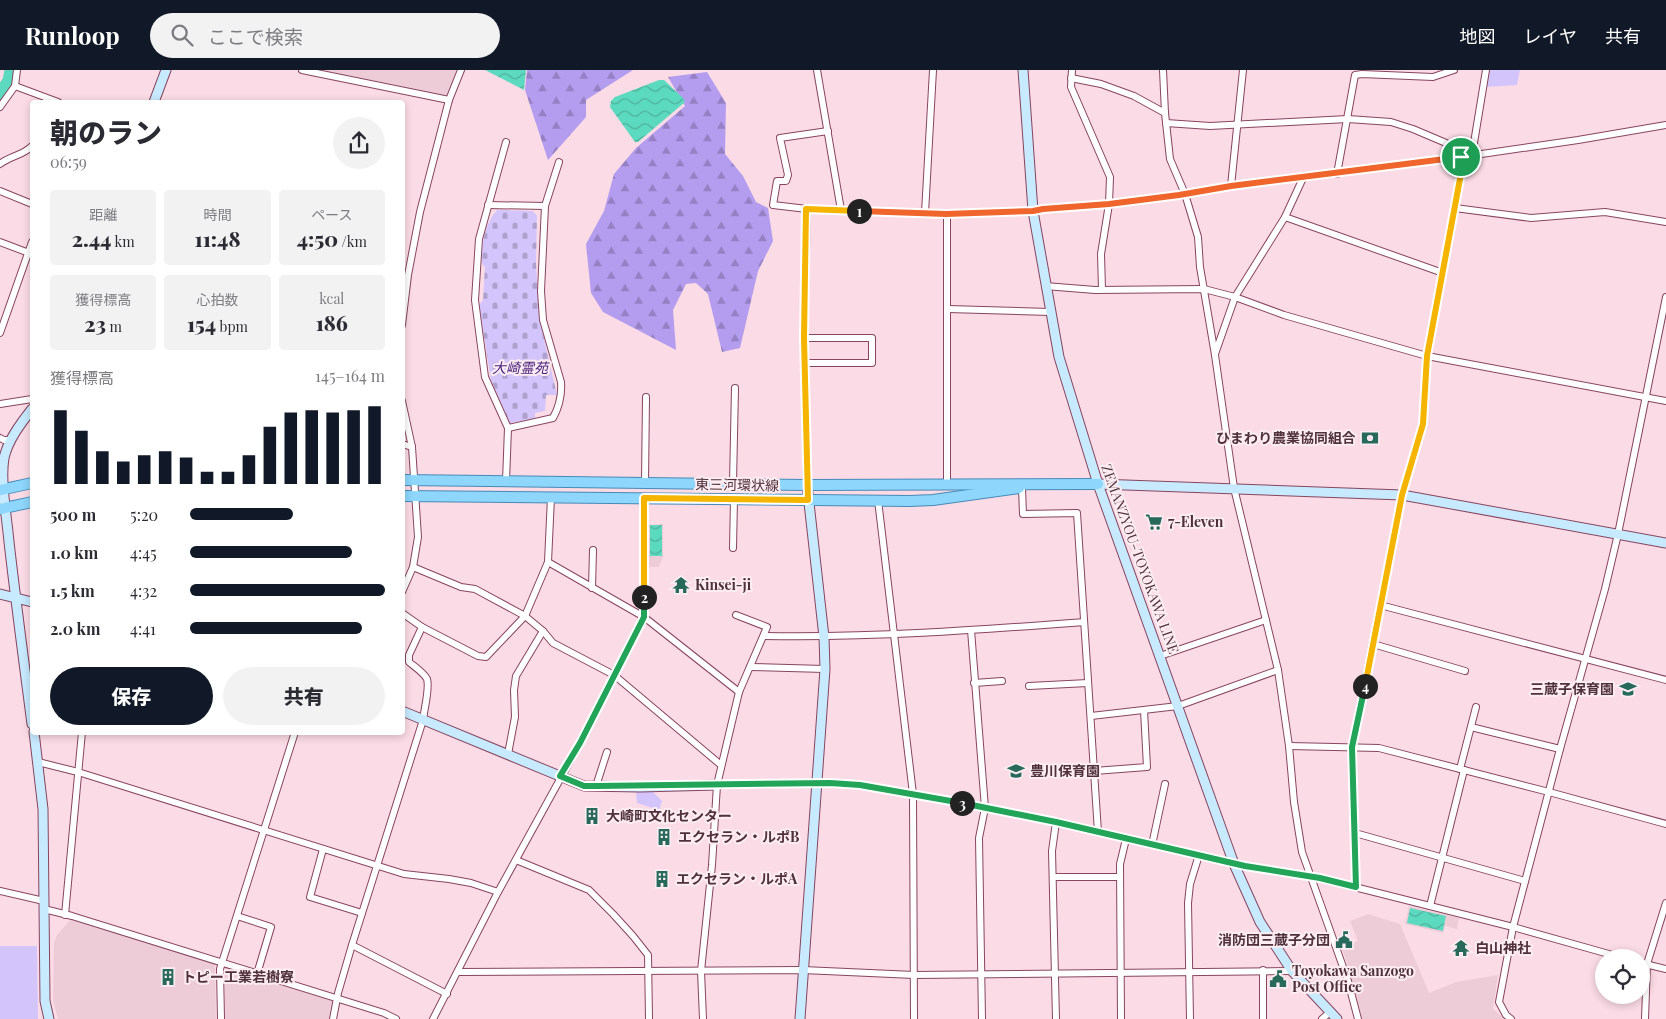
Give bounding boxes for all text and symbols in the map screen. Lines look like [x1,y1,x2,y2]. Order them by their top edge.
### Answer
search box [150,13,500,58]
text: Runloop [25,19,120,51]
icon: search [168,21,196,49]
text: ここで検索 [208,23,303,49]
text: 地図 [1460,24,1496,48]
text: レイヤ [1524,24,1577,48]
text: 共有 [1605,24,1641,48]
text: 朝のラン [50,113,162,150]
button: share [333,117,385,169]
pin [1440,136,1482,178]
icon: arrive [1447,143,1475,171]
text: 06:59 [50,151,87,172]
pin: 1 [846,198,872,224]
text: 1 [857,202,862,221]
text: 距離 [89,205,117,224]
text: 時間 [203,205,231,224]
text: ペース [311,205,352,224]
text: 2.44 [72,224,111,252]
text: 11:48 [195,224,240,252]
text: 4:50 [297,224,338,252]
text: km [111,232,135,251]
text: /km [338,232,367,251]
text: kcal [319,289,344,308]
text: 獲得標高 [75,290,131,309]
text: 心拍数 [196,290,238,309]
text: 186 [316,308,348,336]
text: 23 [84,309,106,337]
text: 154 [187,309,216,337]
text: m [106,317,122,336]
text: bpm [216,317,248,336]
park label: 大崎霊苑 [492,358,550,377]
text: 145–164 m [315,365,385,386]
text: 獲得標高 [50,367,114,388]
place label: ひまわり農業協同組合 [1216,428,1356,447]
bank icon: ひまわり農業協同組合 [1360,428,1380,448]
street label: ZEMANZYOU-TOYOKAWA LINE [1097,461,1184,656]
street label: 東三河環状線 [695,474,779,495]
text: 500 m [50,504,96,525]
text: 5:20 [130,504,158,525]
supermarket icon: 7-Eleven [1144,512,1164,532]
place label: 7-Eleven [1168,512,1224,531]
text: 1.0 km [50,542,98,563]
text: 4:45 [130,542,157,563]
temple icon: Kinsei-ji [671,575,691,595]
place label: Kinsei-ji [695,575,752,594]
text: 1.5 km [50,580,95,601]
text: 4:32 [130,580,157,601]
pin: 2 [632,584,656,610]
text: 2 [641,588,648,607]
text: 2.0 km [50,618,100,639]
text: 4:41 [130,618,156,639]
button: 保存 [50,667,213,725]
button: 共有 [223,667,385,725]
pin: 4 [1352,674,1378,698]
text: 4 [1362,677,1369,696]
place label: 三蔵子保育園 [1530,679,1614,698]
school or university icon: 三蔵子保育園 [1618,679,1638,699]
school or university icon: 豊川保育園 [1006,761,1026,781]
place label: 豊川保育園 [1030,761,1100,780]
pin: 3 [950,790,974,816]
text: 3 [959,794,966,813]
building icon: 大崎町文化センター [582,806,602,826]
place label: 大崎町文化センター [606,806,732,825]
building icon: エクセラン・ルポB [654,827,674,847]
place label: エクセラン・ルポB [678,827,799,846]
building icon: エクセラン・ルポA [652,869,672,889]
place label: エクセラン・ルポA [676,869,798,888]
place label: 消防団三蔵子分団 [1218,930,1330,949]
public building icon: 消防団三蔵子分団 [1334,930,1354,950]
temple icon: 白山神社 [1451,938,1471,958]
place label: 白山神社 [1475,938,1531,957]
map controls [1595,949,1650,1004]
button: locate [1595,949,1650,1004]
place label: Toyokawa Sanzogo Post Office [1292,961,1414,996]
building icon: トピー工業若樹寮 [158,967,178,987]
place label: トピー工業若樹寮 [182,967,294,986]
public building icon: Toyokawa Sanzogo Post Office [1268,969,1288,989]

